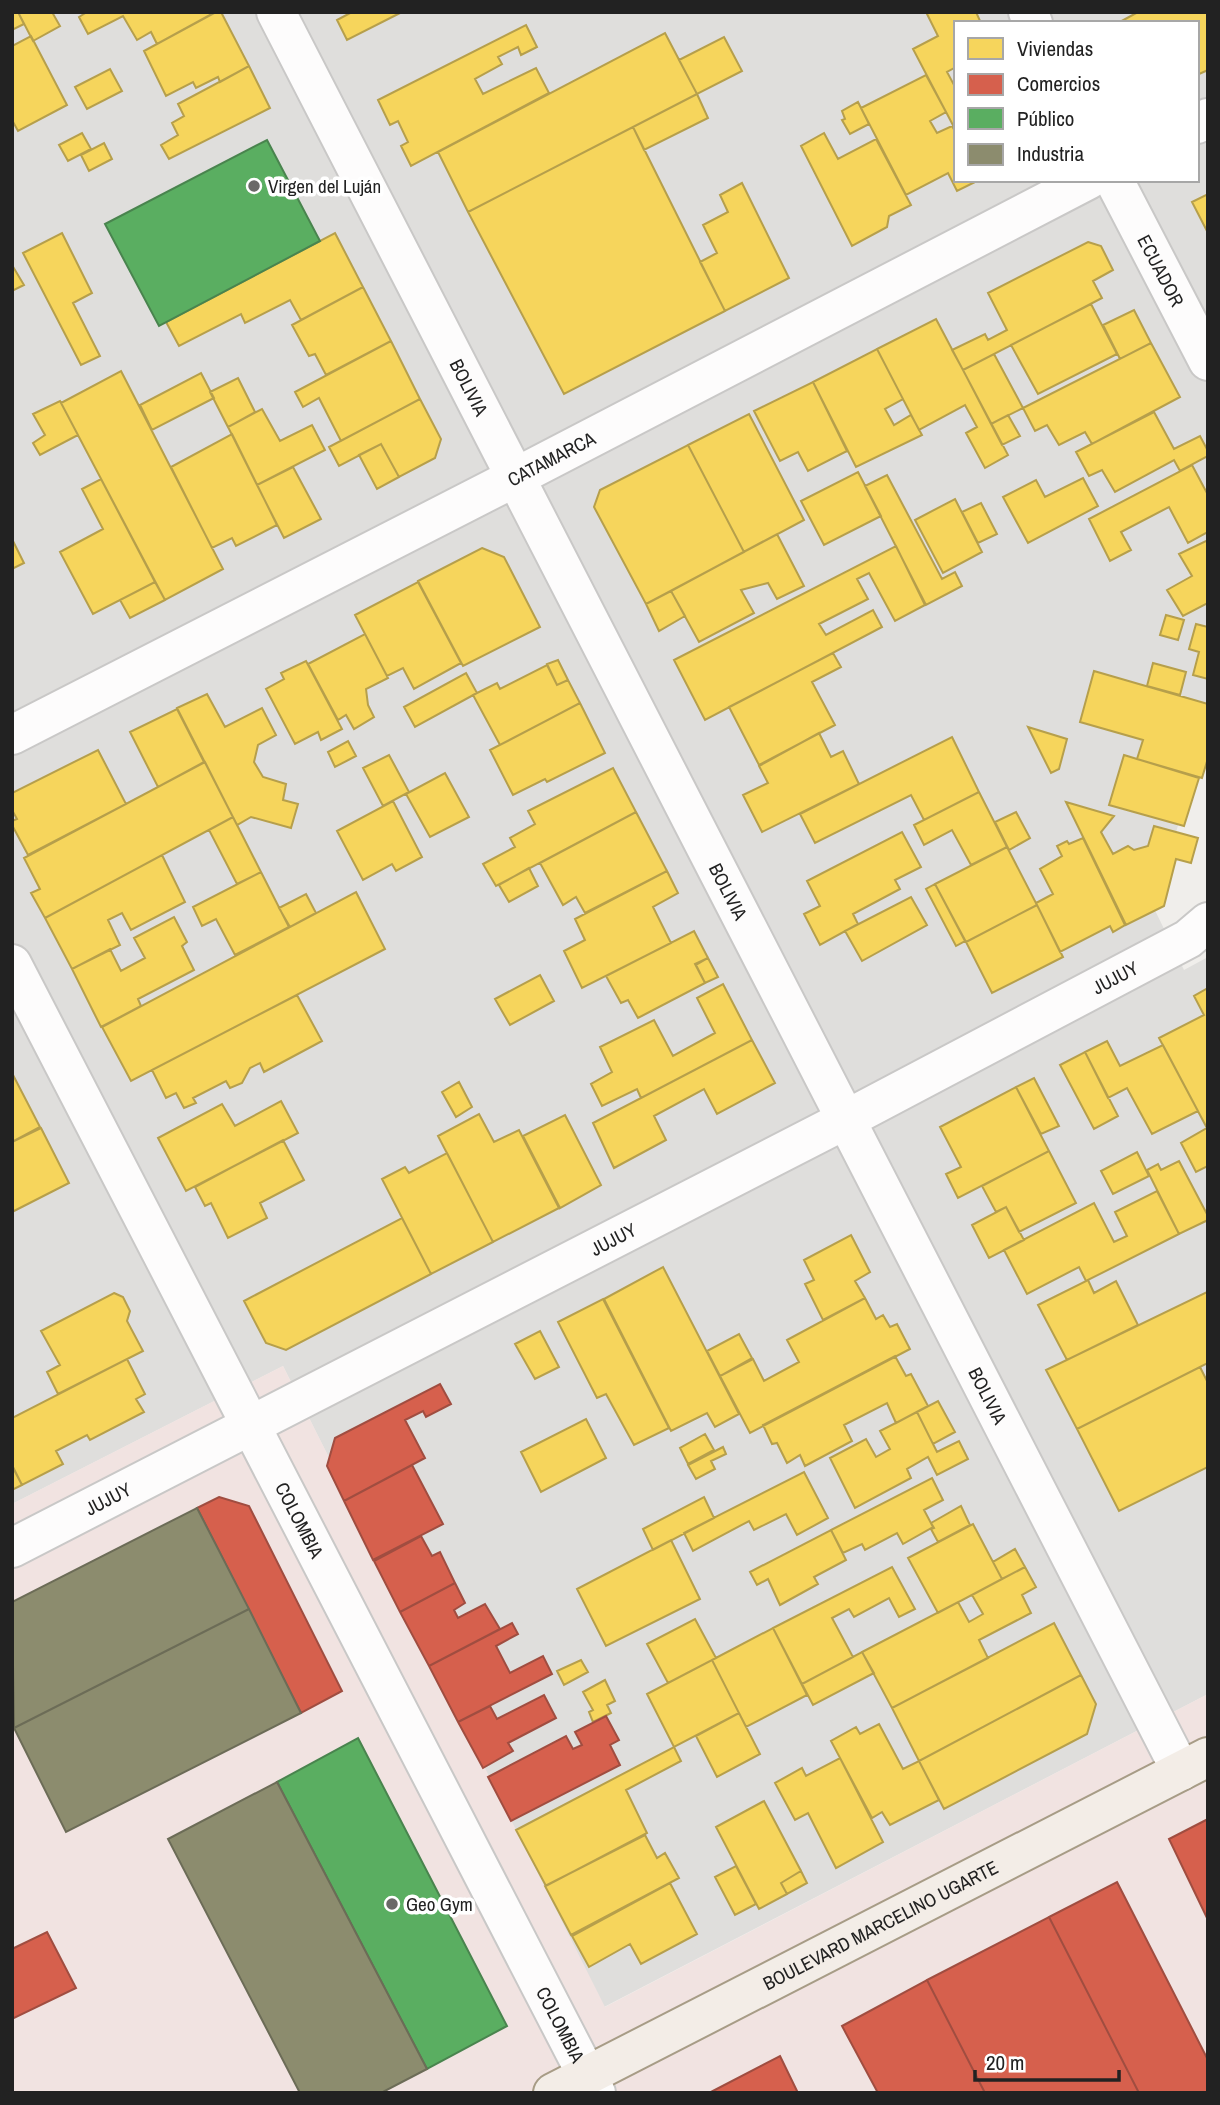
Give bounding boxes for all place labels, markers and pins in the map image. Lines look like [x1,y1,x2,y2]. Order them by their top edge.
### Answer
place label: Virgen del Luján [268,173,381,199]
marker: Virgen del Luján [246,178,262,194]
place label: Geo Gym [406,1891,473,1917]
marker: Geo Gym [384,1896,400,1912]

